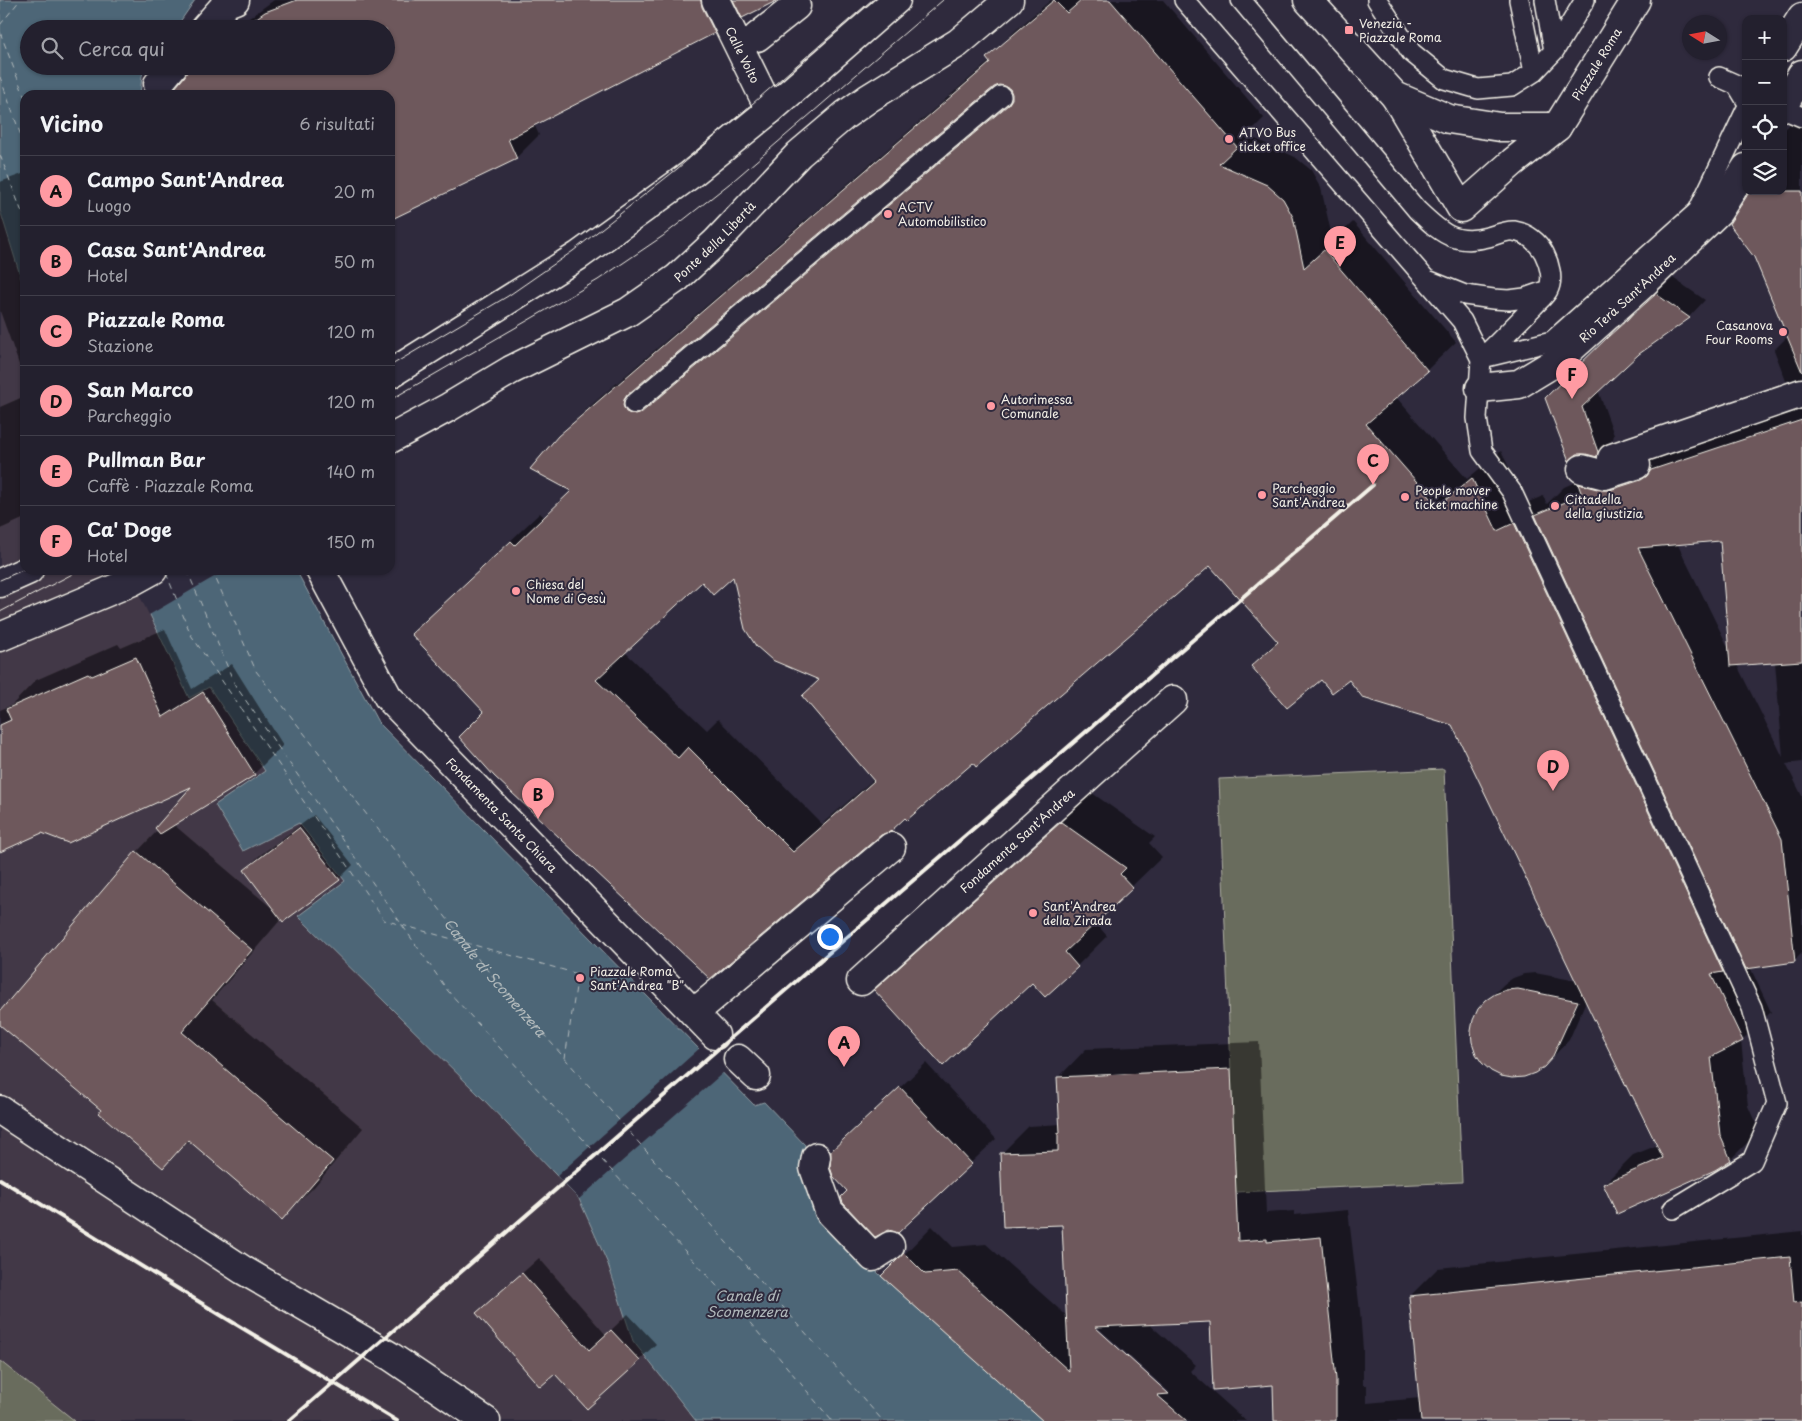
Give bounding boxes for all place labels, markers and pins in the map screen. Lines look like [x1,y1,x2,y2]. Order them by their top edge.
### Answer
place label: Venezia - Piazzale Roma [1359,14,1442,46]
marker: Venezia - Piazzale Roma [1343,24,1355,36]
place label: ATVO Bus ticket office [1239,123,1306,155]
marker: ATVO Bus ticket office [1223,133,1235,145]
place label: ACTV Automobilistico [898,198,987,230]
marker: ACTV Automobilistico [882,208,894,220]
pin: E [1324,226,1356,267]
place label: Casanova Four Rooms [1705,316,1774,348]
marker: Casanova Four Rooms [1777,326,1789,338]
pin: F [1556,358,1588,399]
place label: Autorimessa Comunale [1001,390,1073,422]
marker: Autorimessa Comunale [985,400,997,412]
pin: C [1357,444,1389,485]
place label: Parcheggio Sant'Andrea [1272,479,1346,511]
place label: People mover ticket machine [1415,481,1498,513]
marker: Parcheggio Sant'Andrea [1256,489,1268,501]
place label: Cittadella della giustizia [1565,490,1644,522]
marker: People mover ticket machine [1399,491,1411,503]
marker: Cittadella della giustizia [1549,500,1561,512]
place label: Chiesa del Nome di Gesù [526,575,606,607]
marker: Chiesa del Nome di Gesù [510,585,522,597]
pin: D [1537,750,1569,791]
pin: B [522,778,554,819]
place label: Sant'Andrea della Zirada [1043,897,1117,929]
marker: Sant'Andrea della Zirada [1027,907,1039,919]
place label: Piazzale Roma Sant'Andrea "B" [590,962,684,994]
marker: Piazzale Roma Sant'Andrea "B" [574,972,586,984]
pin: A [828,1026,860,1067]

